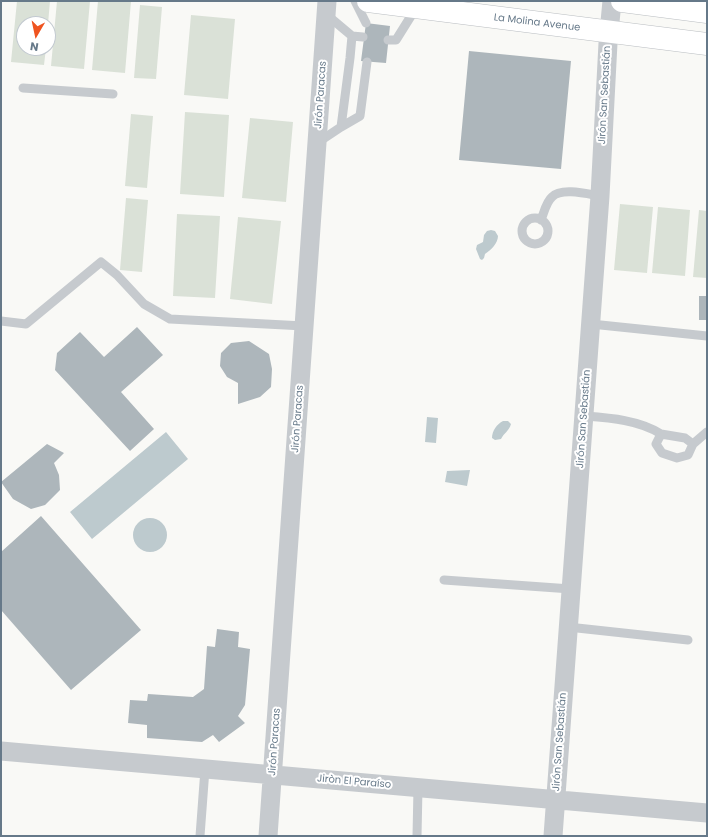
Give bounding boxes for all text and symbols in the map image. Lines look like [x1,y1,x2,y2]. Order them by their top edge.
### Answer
street label: La Molina Avenue [493,12,581,34]
north arrow [16,16,56,56]
text: N [29,38,40,55]
street label: Jirón San Sebastián [596,45,614,145]
street label: Jirón Paracas [313,61,329,129]
street label: Jirón San Sebastián [575,369,593,469]
street label: Jirón Paracas [290,385,306,453]
street label: Jirón San Sebastián [551,692,569,792]
street label: Jirón Paracas [267,708,283,776]
street label: Jiròn El Paraíso [316,773,392,791]

